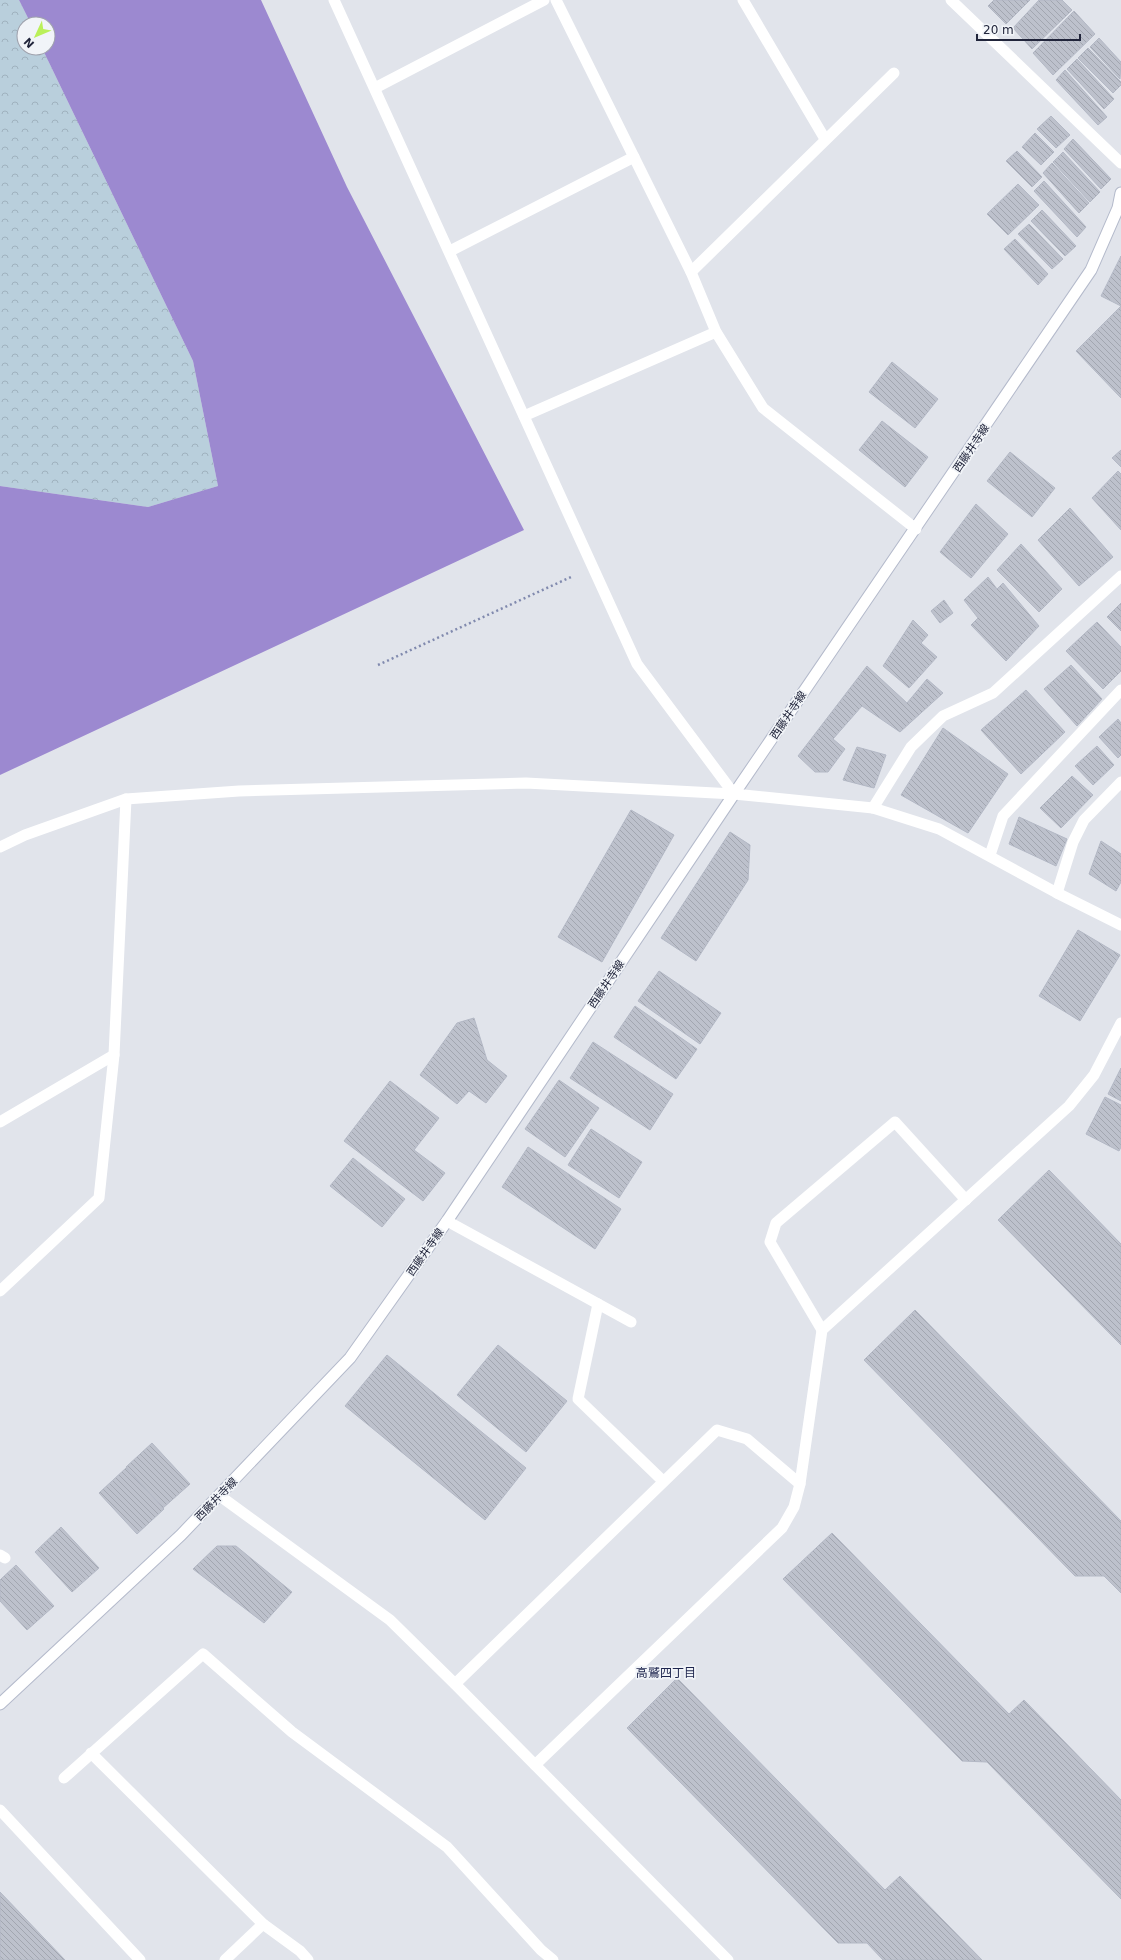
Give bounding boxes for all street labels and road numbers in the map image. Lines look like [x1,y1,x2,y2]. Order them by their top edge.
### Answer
street label: 西藤井寺線 [951,422,992,475]
street label: 西藤井寺線 [768,689,809,742]
street label: 西藤井寺線 [586,958,627,1011]
street label: 西藤井寺線 [404,1226,447,1279]
street label: 西藤井寺線 [193,1475,240,1524]

